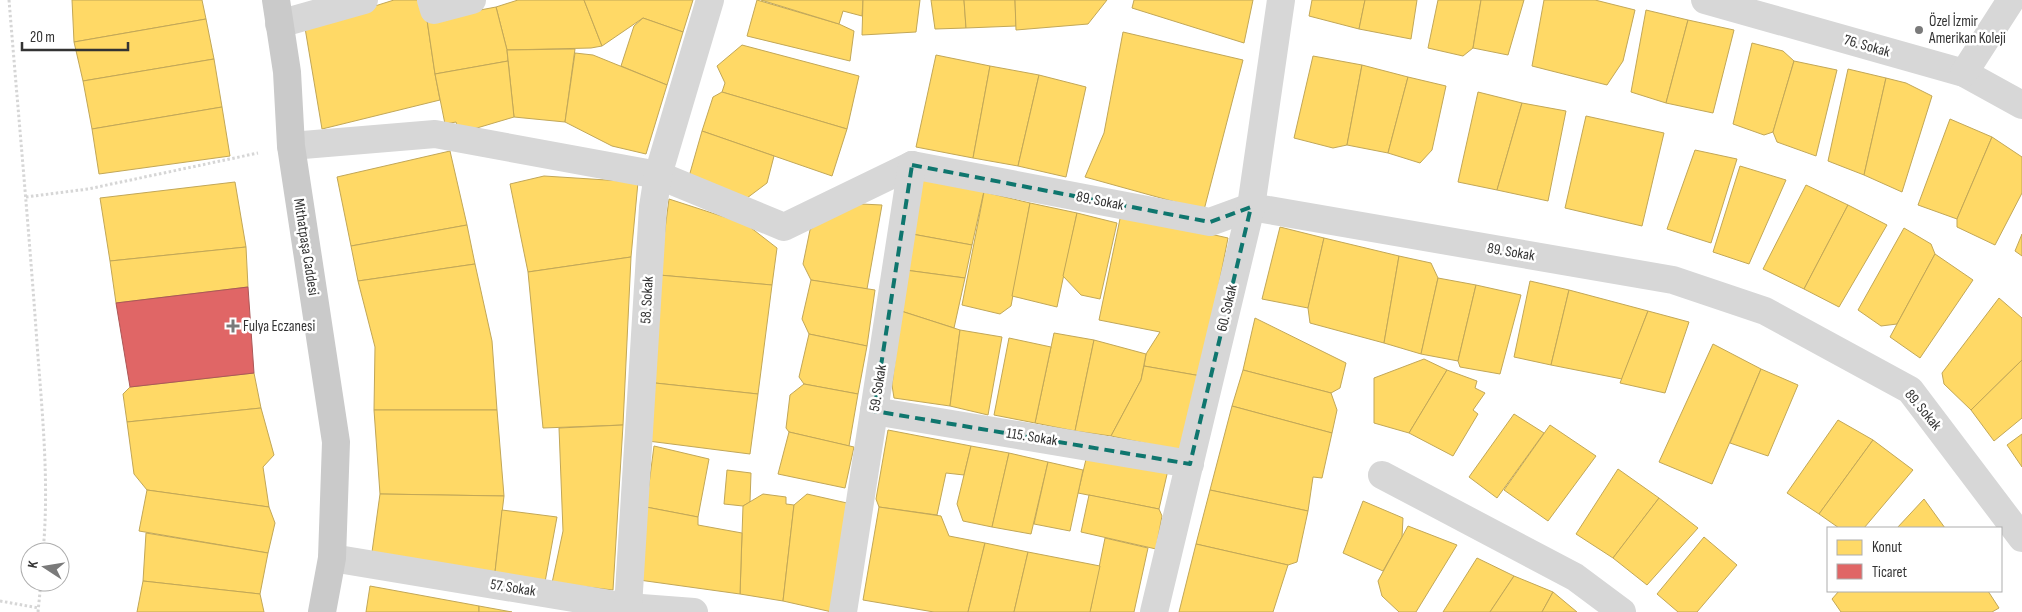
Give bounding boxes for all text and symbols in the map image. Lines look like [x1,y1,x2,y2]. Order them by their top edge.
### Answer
place label: Özel İzmir Amerikan Koleji [1928,12,2006,48]
scale bar [22,20,129,52]
marker: Özel İzmir Amerikan Koleji [1913,24,1925,36]
text: 20 m [30,28,55,47]
street label: 76. Sokak [1842,30,1893,62]
street label: 89. Sokak [1075,187,1126,215]
street label: Mithatpaşa Caddesi [289,197,323,297]
street label: 89. Sokak [1486,238,1537,266]
street label: 58. Sokak [636,275,658,324]
street label: 60. Sokak [1212,282,1242,333]
place label: Fulya Eczanesi [243,317,315,336]
marker: Fulya Eczanesi [227,320,239,332]
street label: 59. Sokak [865,363,891,413]
street label: 89. Sokak [1900,386,1946,435]
street label: 115. Sokak [1005,424,1059,450]
legend [1827,527,2002,592]
text: Konut [1872,538,1902,557]
north arrow [20,542,70,592]
text: K [24,559,42,570]
text: Ticaret [1872,563,1908,582]
street label: 57. Sokak [489,575,537,601]

